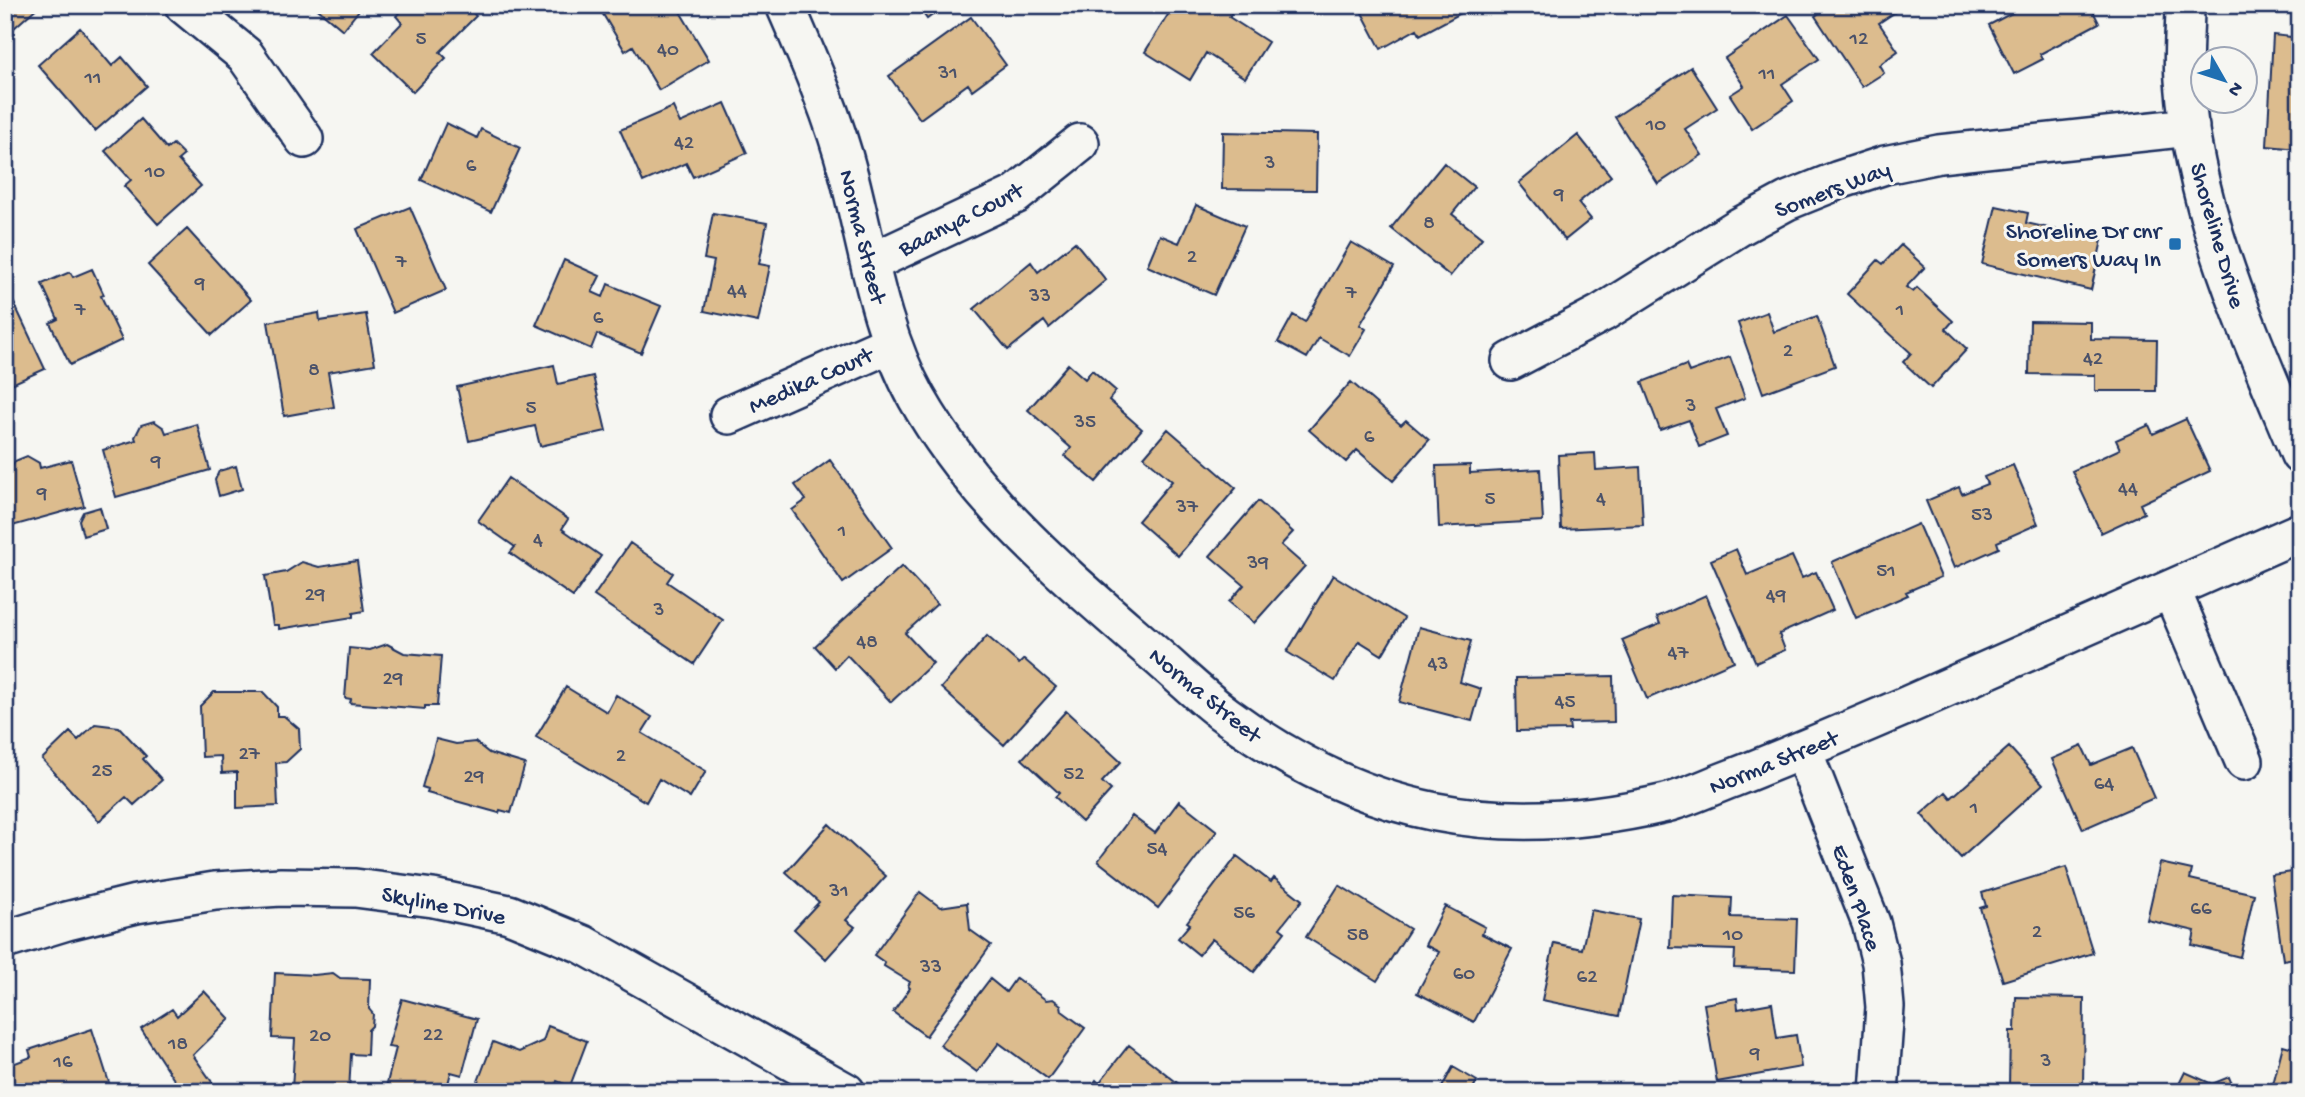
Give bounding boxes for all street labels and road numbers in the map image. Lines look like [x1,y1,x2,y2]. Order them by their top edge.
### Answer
street label: Somers Way [1771,156,1895,227]
street label: Shoreline Drive [2181,160,2250,312]
street label: Norma Street [830,167,892,309]
street label: Baanya Court [893,176,1031,265]
street label: Medika Court [745,341,880,422]
street label: Norma Street [1142,642,1268,752]
street label: Norma Street [1706,724,1845,803]
street label: Eden Place [1823,841,1887,956]
street label: Skyline Drive [379,881,509,934]

